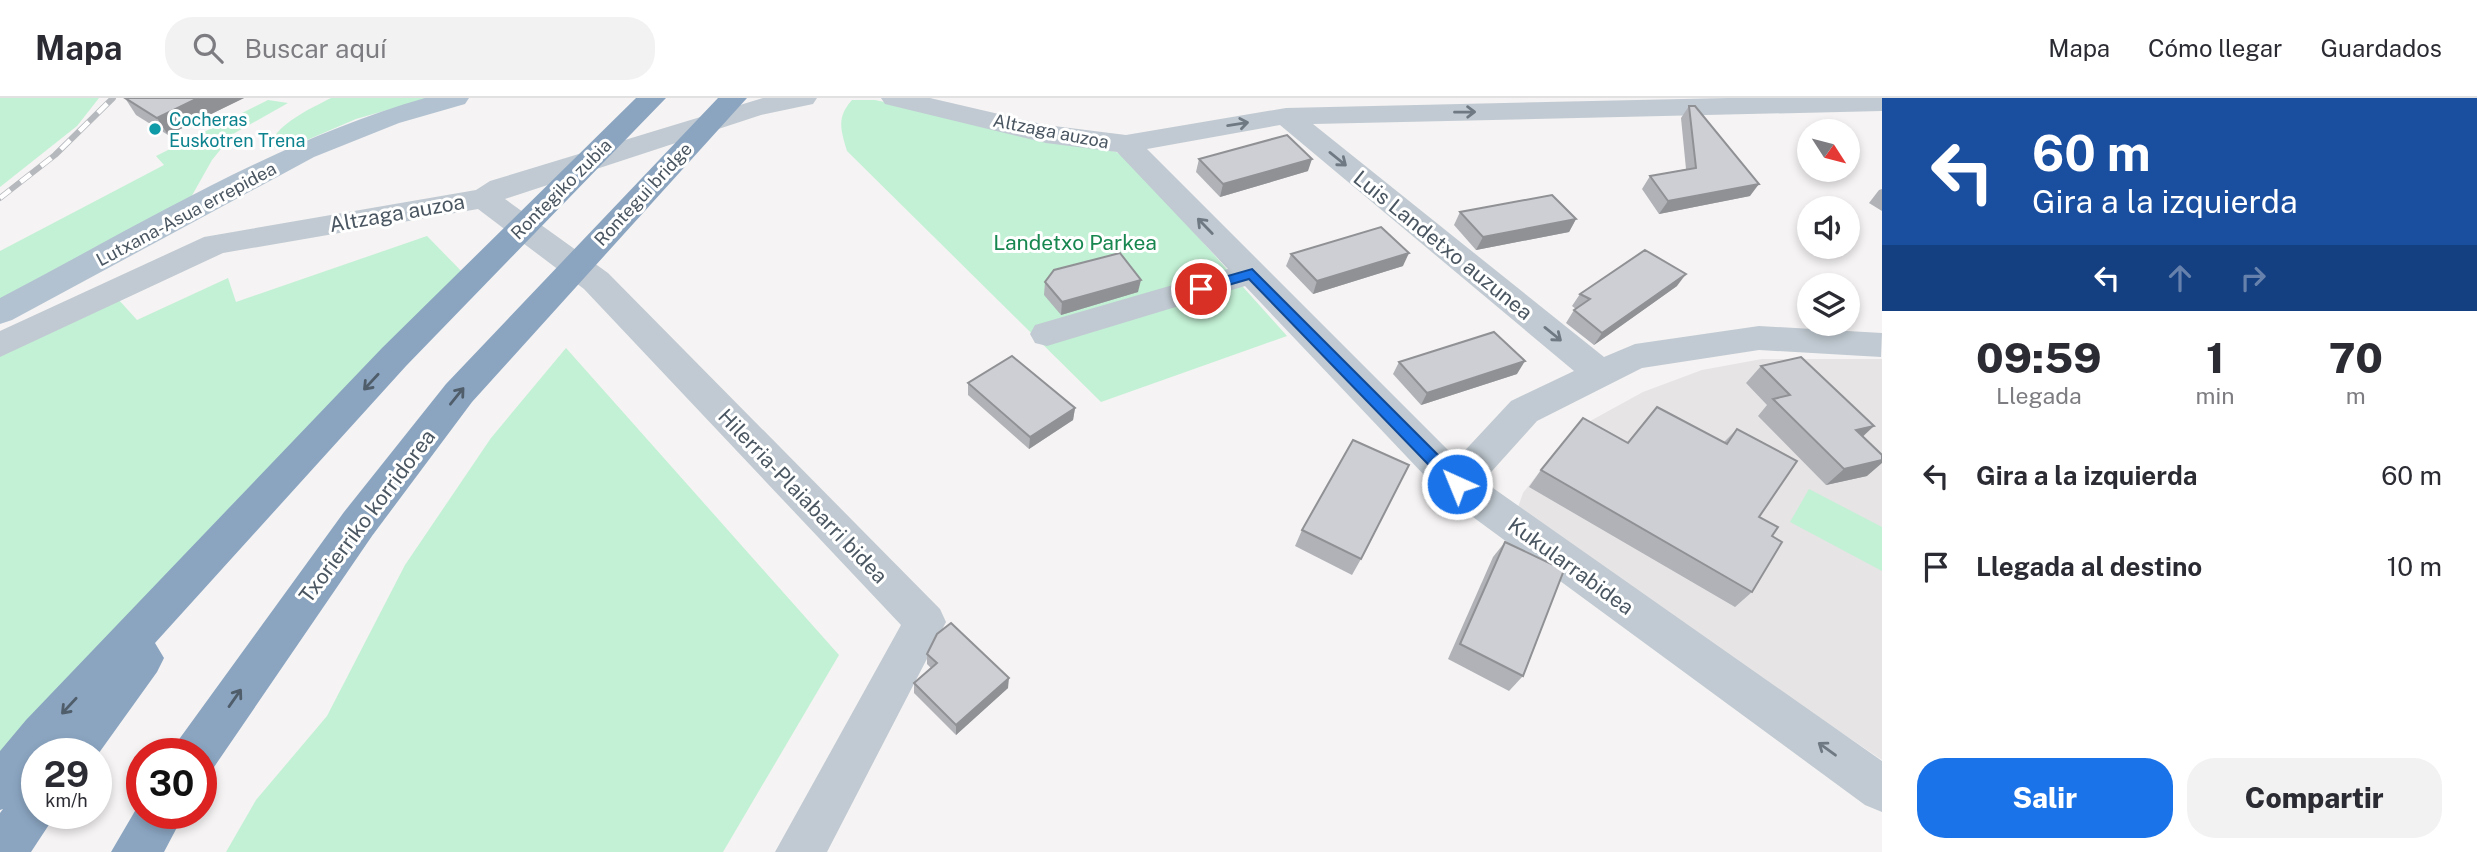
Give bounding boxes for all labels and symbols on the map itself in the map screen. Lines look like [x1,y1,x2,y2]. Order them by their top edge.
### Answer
one-way arrow [1453,106,1476,119]
place label: Cocheras Euskotren Trena [169,109,305,151]
street label: Altzaga auzoa [991,109,1111,153]
one-way arrow [1226,117,1249,130]
north arrow [1797,119,1860,182]
marker: Cocheras Euskotren Trena [147,121,163,137]
street label: Rontegiko zubia [506,134,616,244]
street label: Rontegui bridge [590,138,696,250]
one-way arrow [1329,152,1347,167]
street label: Lutxana-Asua errepidea [92,158,280,270]
street label: Luis Landetxo auzunea [1348,165,1538,325]
street label: Altzaga auzoa [327,189,467,237]
one-way arrow [1197,217,1214,234]
park label: Landetxo Parkea [993,230,1157,255]
pin [1171,259,1231,319]
one-way arrow [1543,327,1561,342]
one-way arrow [363,373,380,390]
one-way arrow [449,388,464,406]
street label: Hilerria-Plaiabarri bidea [713,404,893,588]
street label: Txorierriko korridorea [294,424,440,608]
position arrow [1420,447,1494,521]
street label: Kukularrabidea [1503,512,1639,620]
one-way arrow [228,689,242,708]
one-way arrow [61,697,77,715]
speed limit sign: 30 [126,738,217,829]
one-way arrow [1817,742,1836,757]

